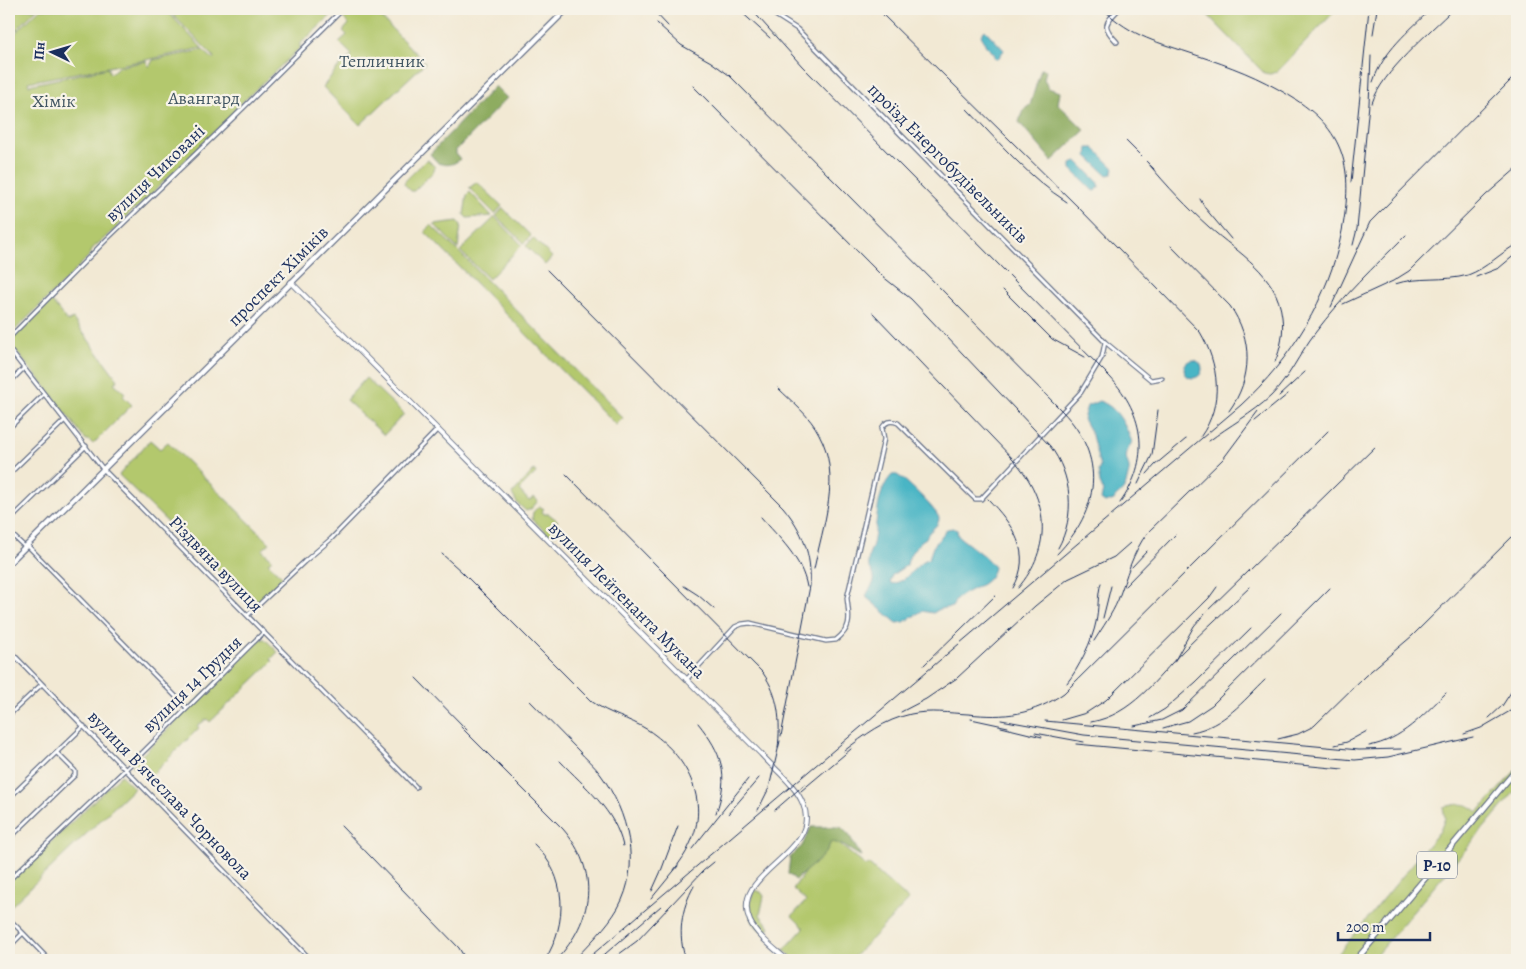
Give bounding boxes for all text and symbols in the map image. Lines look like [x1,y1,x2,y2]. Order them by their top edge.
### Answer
north arrow [28,28,78,78]
text: Пн [29,41,50,61]
park label: Тепличник [339,49,425,73]
street label: проїзд Енергобудівельників [863,78,1033,248]
park label: Авангард [167,86,240,110]
park label: Хімік [32,89,76,113]
street label: вулиця Чиковані [100,119,210,227]
street label: проспект Хіміків [223,221,333,331]
street label: Різдвяна вулиця [164,510,268,618]
street label: вулиця Лейтенанта Мукана [543,516,711,684]
street label: вулиця 14 Грудня [137,630,247,738]
street label: вулиця Вʼячеслава Чорновола [83,705,258,885]
road number: Р-10 [1417,852,1457,878]
scale bar [1338,909,1431,941]
text: 200 m [1346,917,1385,937]

